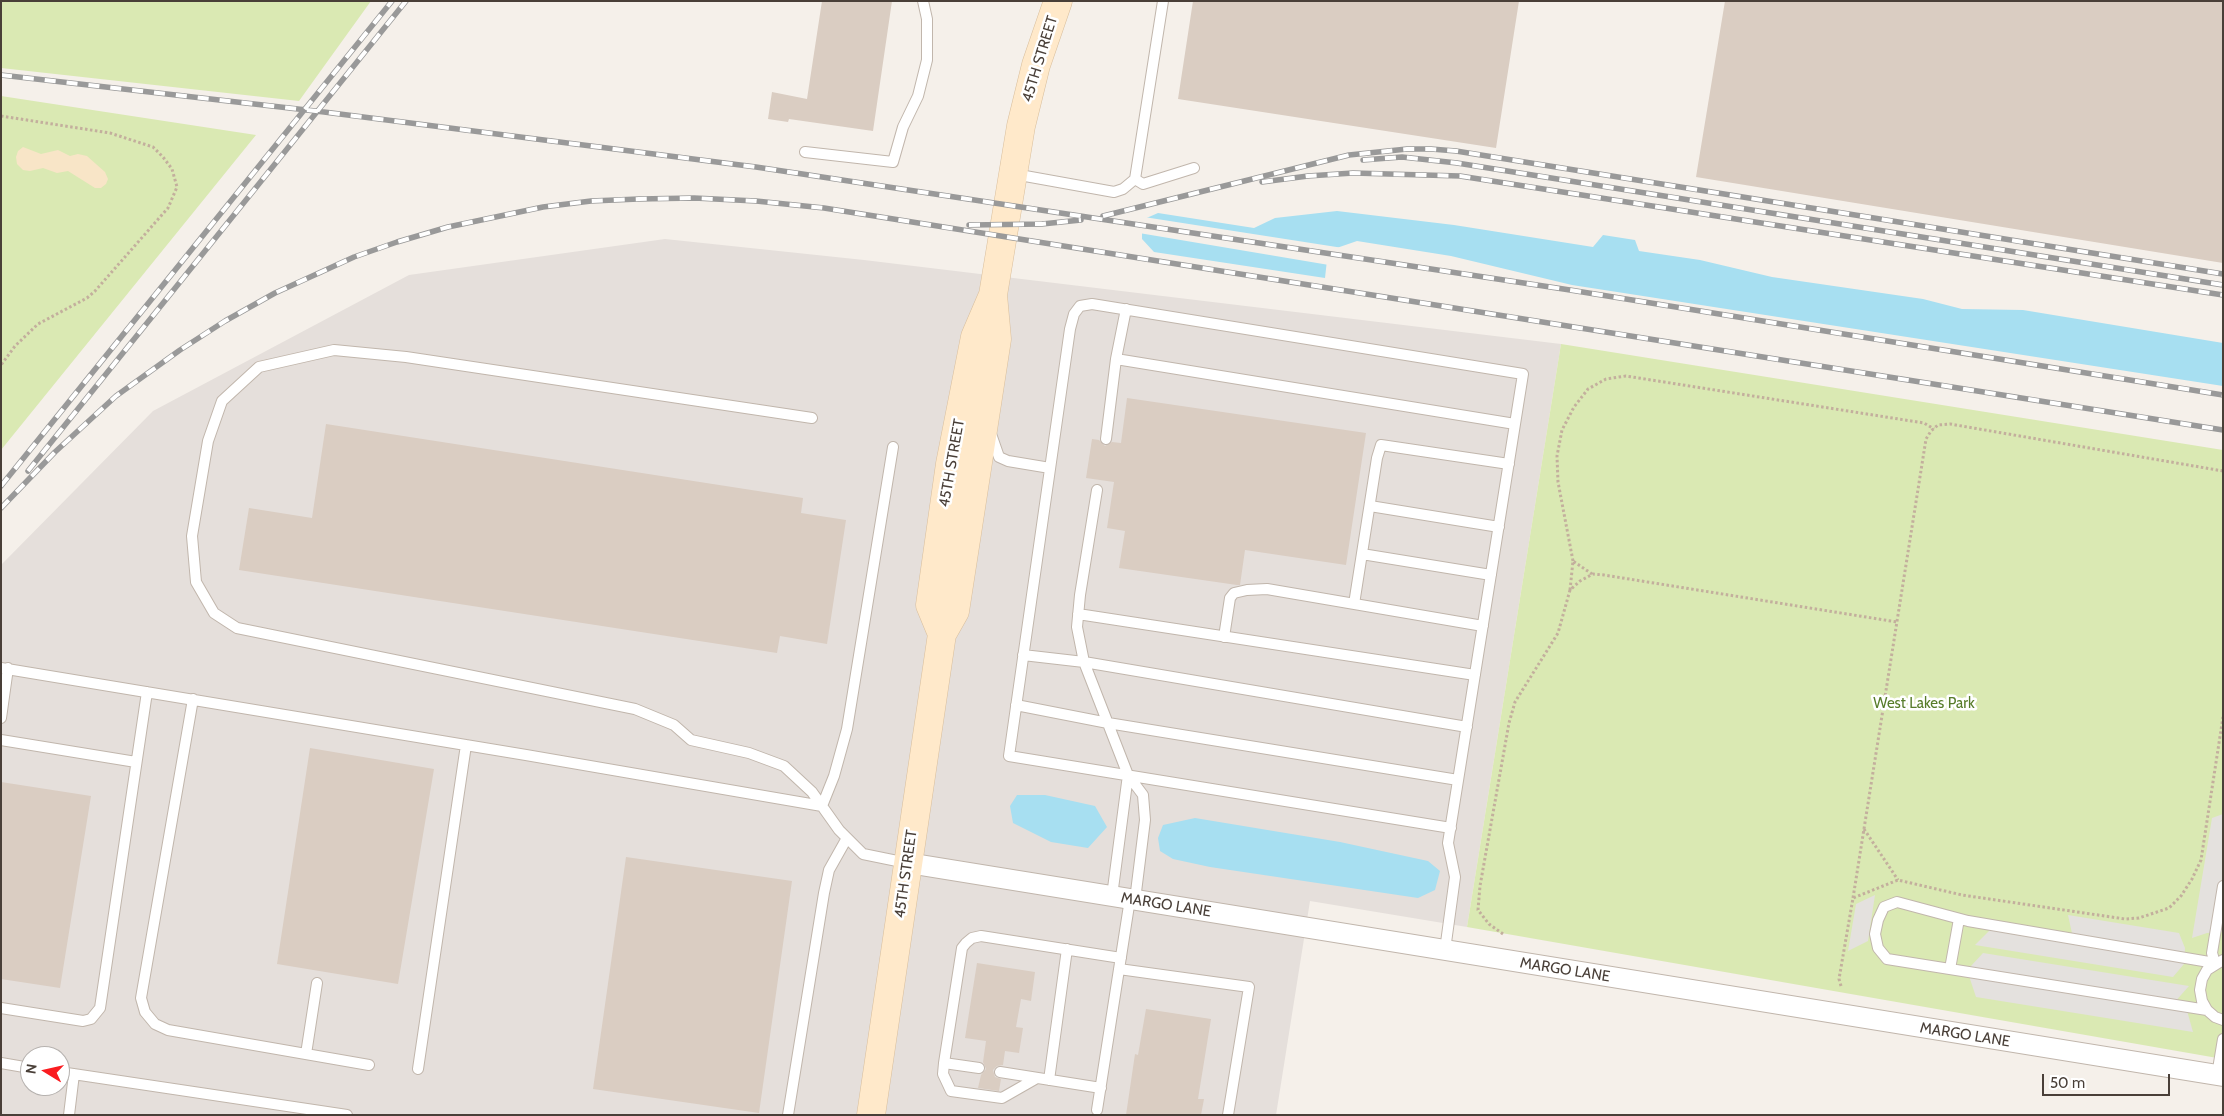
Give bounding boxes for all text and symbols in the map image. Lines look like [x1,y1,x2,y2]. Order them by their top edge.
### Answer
street label: 45TH STREET [1018,14,1062,104]
street label: 45TH STREET [935,418,969,508]
park label: West Lakes Park [1873,695,1975,713]
street label: 45TH STREET [891,829,921,919]
street label: MARGO LANE [1120,889,1212,921]
street label: MARGO LANE [1519,954,1611,986]
street label: MARGO LANE [1919,1019,2011,1051]
north arrow [20,1046,70,1096]
text: N [22,1063,41,1075]
scale bar [2044,1064,2172,1096]
text: 50 m [2050,1074,2085,1092]

